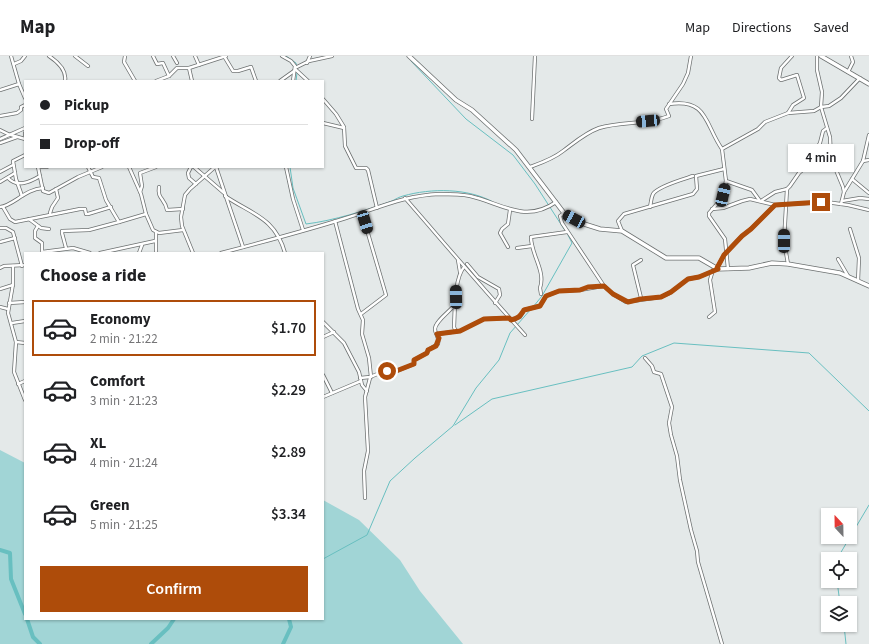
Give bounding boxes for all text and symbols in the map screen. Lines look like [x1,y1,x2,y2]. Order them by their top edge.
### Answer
text: Map [20,14,55,41]
text: Map [685,18,710,38]
text: Directions [732,18,791,38]
text: Saved [813,18,849,38]
text: Pickup [64,95,109,116]
car [636,114,660,128]
text: Drop-off [64,133,119,154]
callout: 4 min [788,144,854,172]
text: 4 min [806,149,836,167]
car [714,182,732,208]
route end [812,193,830,211]
car [561,208,587,230]
car [356,209,374,235]
car [778,229,790,253]
text: Choose a ride [40,263,146,288]
car [450,285,462,309]
text: Economy [90,309,151,330]
icon: car [42,310,78,346]
text: $1.70 [271,318,306,339]
text: 2 min · 21:22 [90,330,158,348]
route start [378,362,396,380]
text: Comfort [90,371,145,392]
icon: car [42,372,78,408]
text: $2.29 [271,380,306,401]
text: 3 min · 21:23 [90,392,158,410]
text: XL [90,433,106,454]
icon: car [42,434,78,470]
text: $2.89 [271,442,306,463]
text: 4 min · 21:24 [90,454,158,472]
text: Green [90,495,130,516]
icon: car [42,496,78,532]
text: $3.34 [271,504,306,525]
north arrow [821,508,857,544]
map controls [821,508,857,632]
text: 5 min · 21:25 [90,516,158,534]
button: locate [821,552,857,588]
button: Confirm [40,566,308,612]
button: layers [821,596,857,632]

